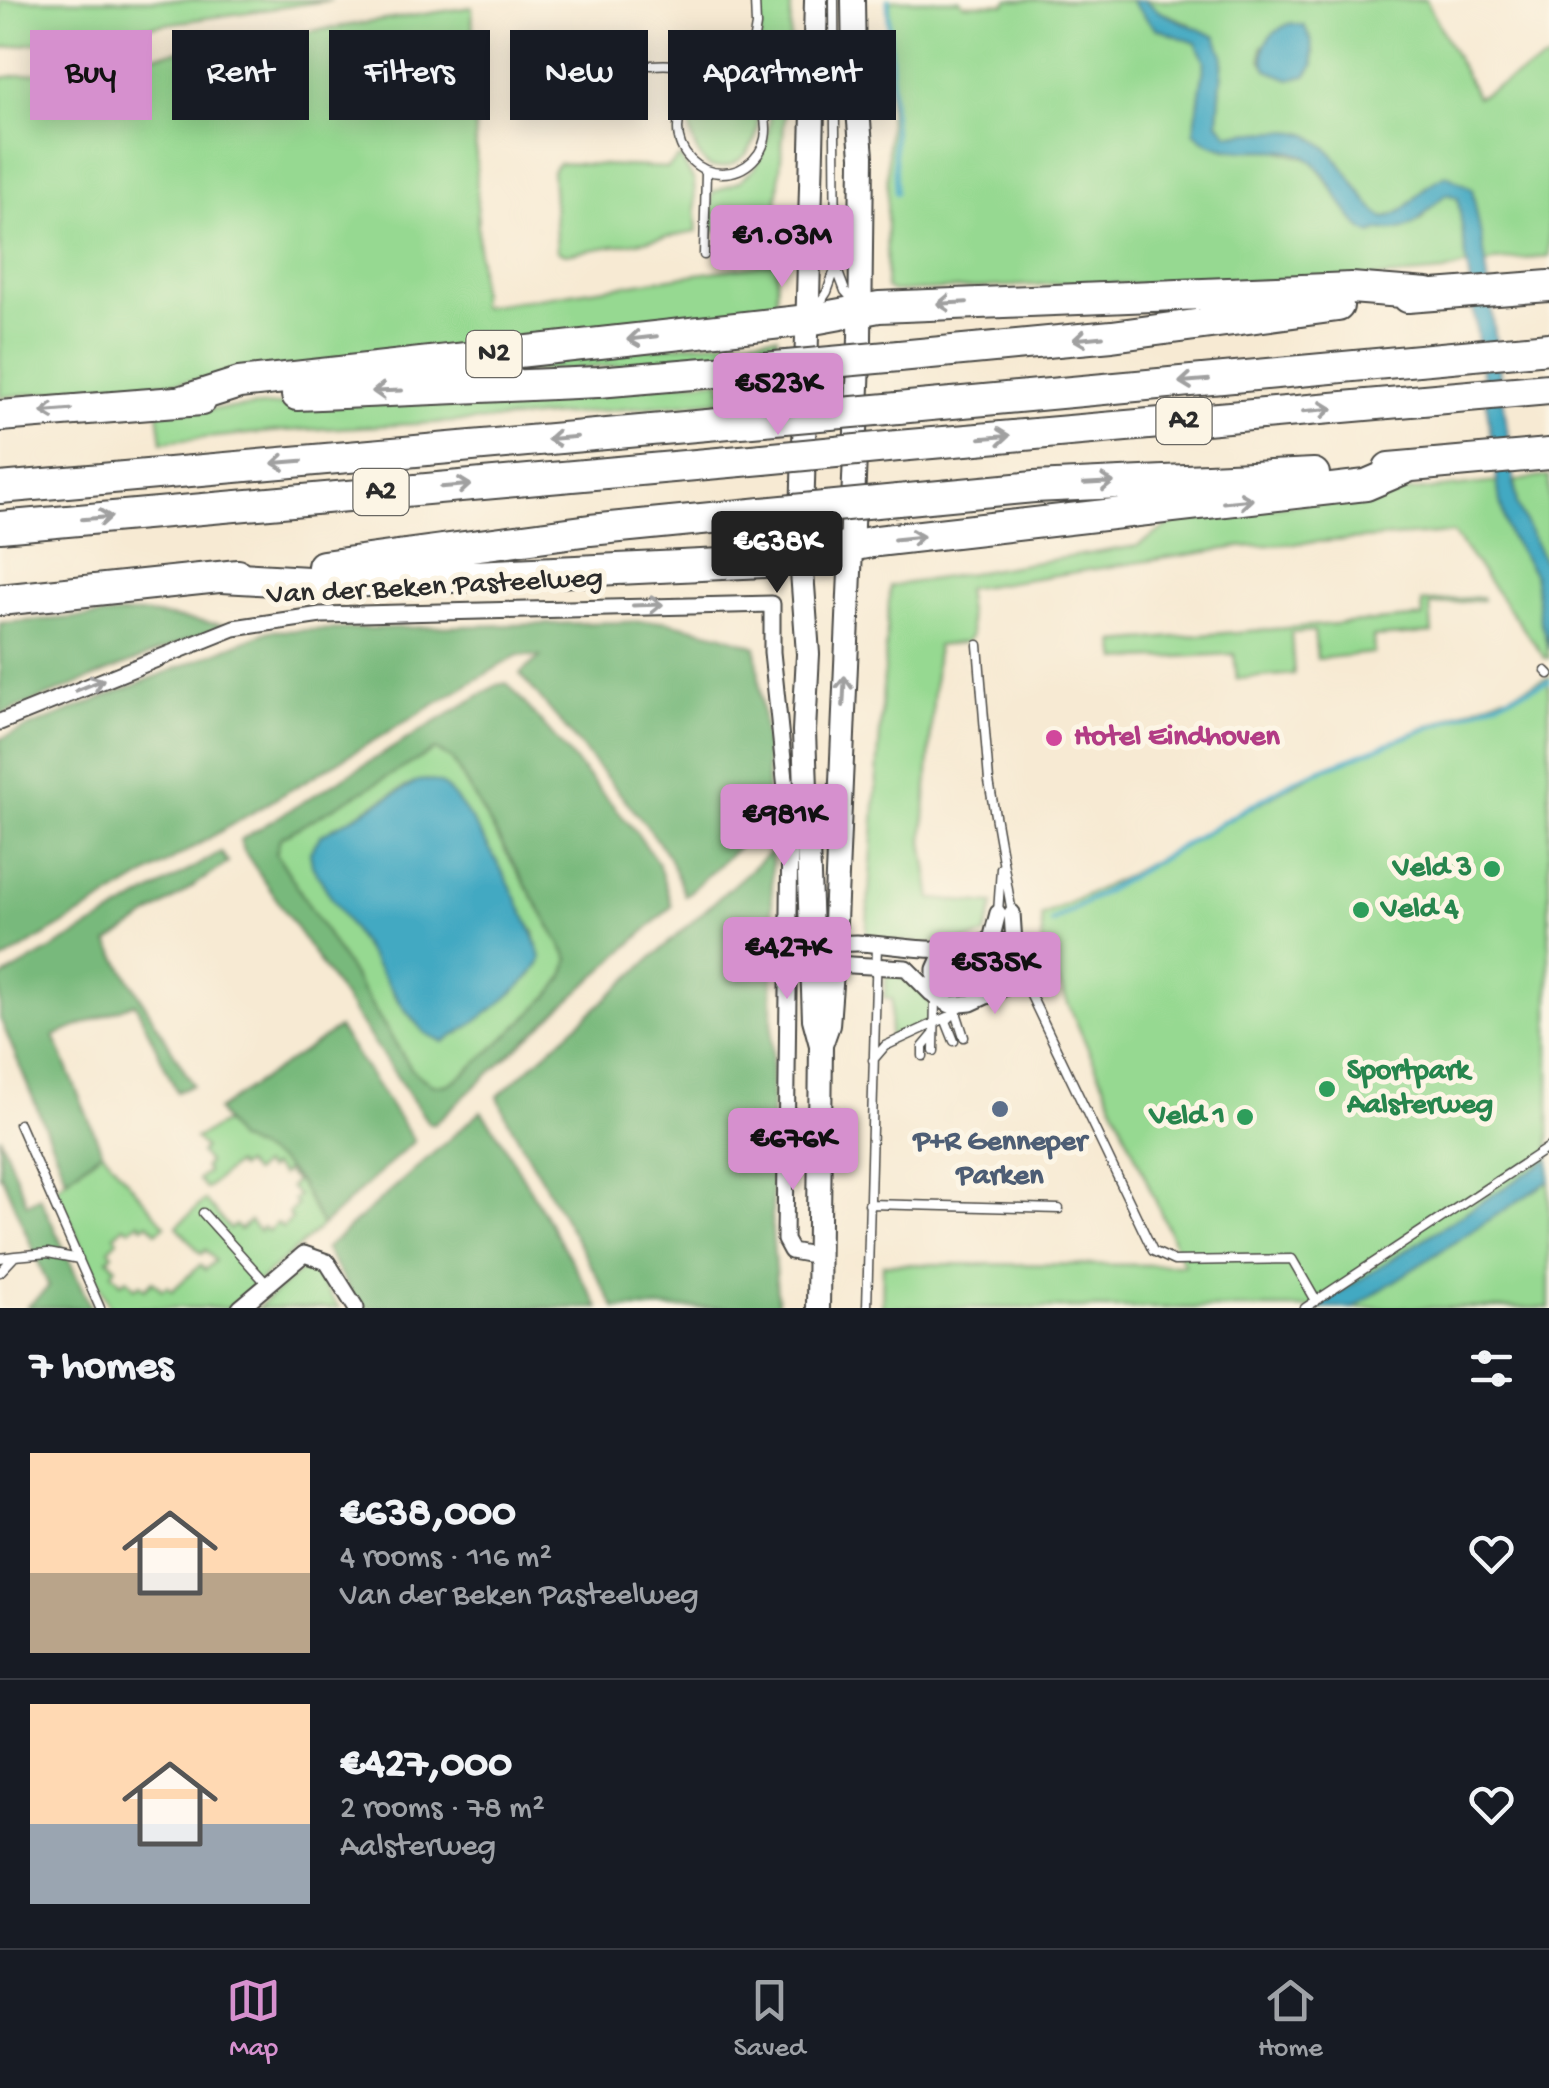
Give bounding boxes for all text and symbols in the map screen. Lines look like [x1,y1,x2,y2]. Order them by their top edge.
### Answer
chip: Buy [30,30,152,120]
chip: Rent [172,30,309,120]
chip: Filters [329,30,490,120]
chip: New [510,30,648,120]
chip: Apartment [668,30,896,120]
pin: €1.03M [701,205,863,290]
text: €1.03M [733,218,832,256]
one-way arrow [936,294,968,313]
one-way arrow [626,329,658,348]
one-way arrow [1072,329,1104,348]
road number: N2 [466,331,522,377]
pin: €523K [708,353,848,438]
text: €523K [735,366,821,404]
one-way arrow [1178,372,1210,391]
one-way arrow [372,382,404,401]
road number: A2 [1156,398,1212,444]
one-way arrow [1302,400,1334,419]
one-way arrow [40,402,72,421]
one-way arrow [546,428,578,447]
one-way arrow [978,428,1010,447]
one-way arrow [271,453,303,472]
road number: A2 [354,469,408,515]
one-way arrow [1083,473,1115,492]
one-way arrow [439,476,471,495]
one-way arrow [1221,491,1253,510]
one-way arrow [80,508,113,527]
pin: €638K [707,511,847,596]
text: €638K [733,524,821,562]
one-way arrow [892,529,925,548]
street label: Van der Beken Pasteelweg [265,562,604,614]
one-way arrow [632,595,664,614]
one-way arrow [75,675,105,693]
one-way arrow [835,675,854,707]
place label: Hotel Eindhoven [1074,721,1281,756]
marker: Hotel Eindhoven [1043,727,1065,749]
pin: €981K [714,784,854,869]
text: €981K [742,797,826,835]
place label: Veld 3 [1391,852,1472,887]
marker: Veld 3 [1481,858,1503,880]
place label: Veld 4 [1379,893,1459,928]
marker: Veld 4 [1350,899,1372,921]
pin: €427K [717,917,857,1002]
text: €427K [745,930,829,968]
pin: €535K [925,932,1065,1017]
text: €535K [952,945,1038,983]
place label: Sportpark Aalsterweg [1346,1055,1493,1124]
marker: Sportpark Aalsterweg [1316,1078,1338,1100]
marker: P+R Genneper Parken [989,1098,1011,1120]
place label: Veld 1 [1147,1100,1225,1135]
marker: Veld 1 [1234,1106,1256,1128]
pin: €676K [723,1108,863,1193]
text: €676K [750,1121,836,1159]
place label: P+R Genneper Parken [911,1126,1090,1195]
icon: filters [1464,1341,1519,1396]
text: 7 homes [30,1344,173,1393]
text: €638,000 [340,1491,516,1540]
icon: home [110,1493,230,1613]
icon: heart [1464,1526,1519,1581]
text: 4 rooms · 116 m² [340,1540,552,1578]
text: Van der Beken Pasteelweg [340,1578,699,1616]
text: €427,000 [340,1742,512,1791]
icon: home [110,1744,230,1864]
icon: heart [1464,1777,1519,1832]
text: 2 rooms · 78 m² [340,1791,545,1829]
text: Aalsterweg [340,1829,496,1867]
tab: Map [226,1973,281,2066]
tab: Saved [734,1973,805,2066]
tab: Home [1258,1973,1323,2066]

